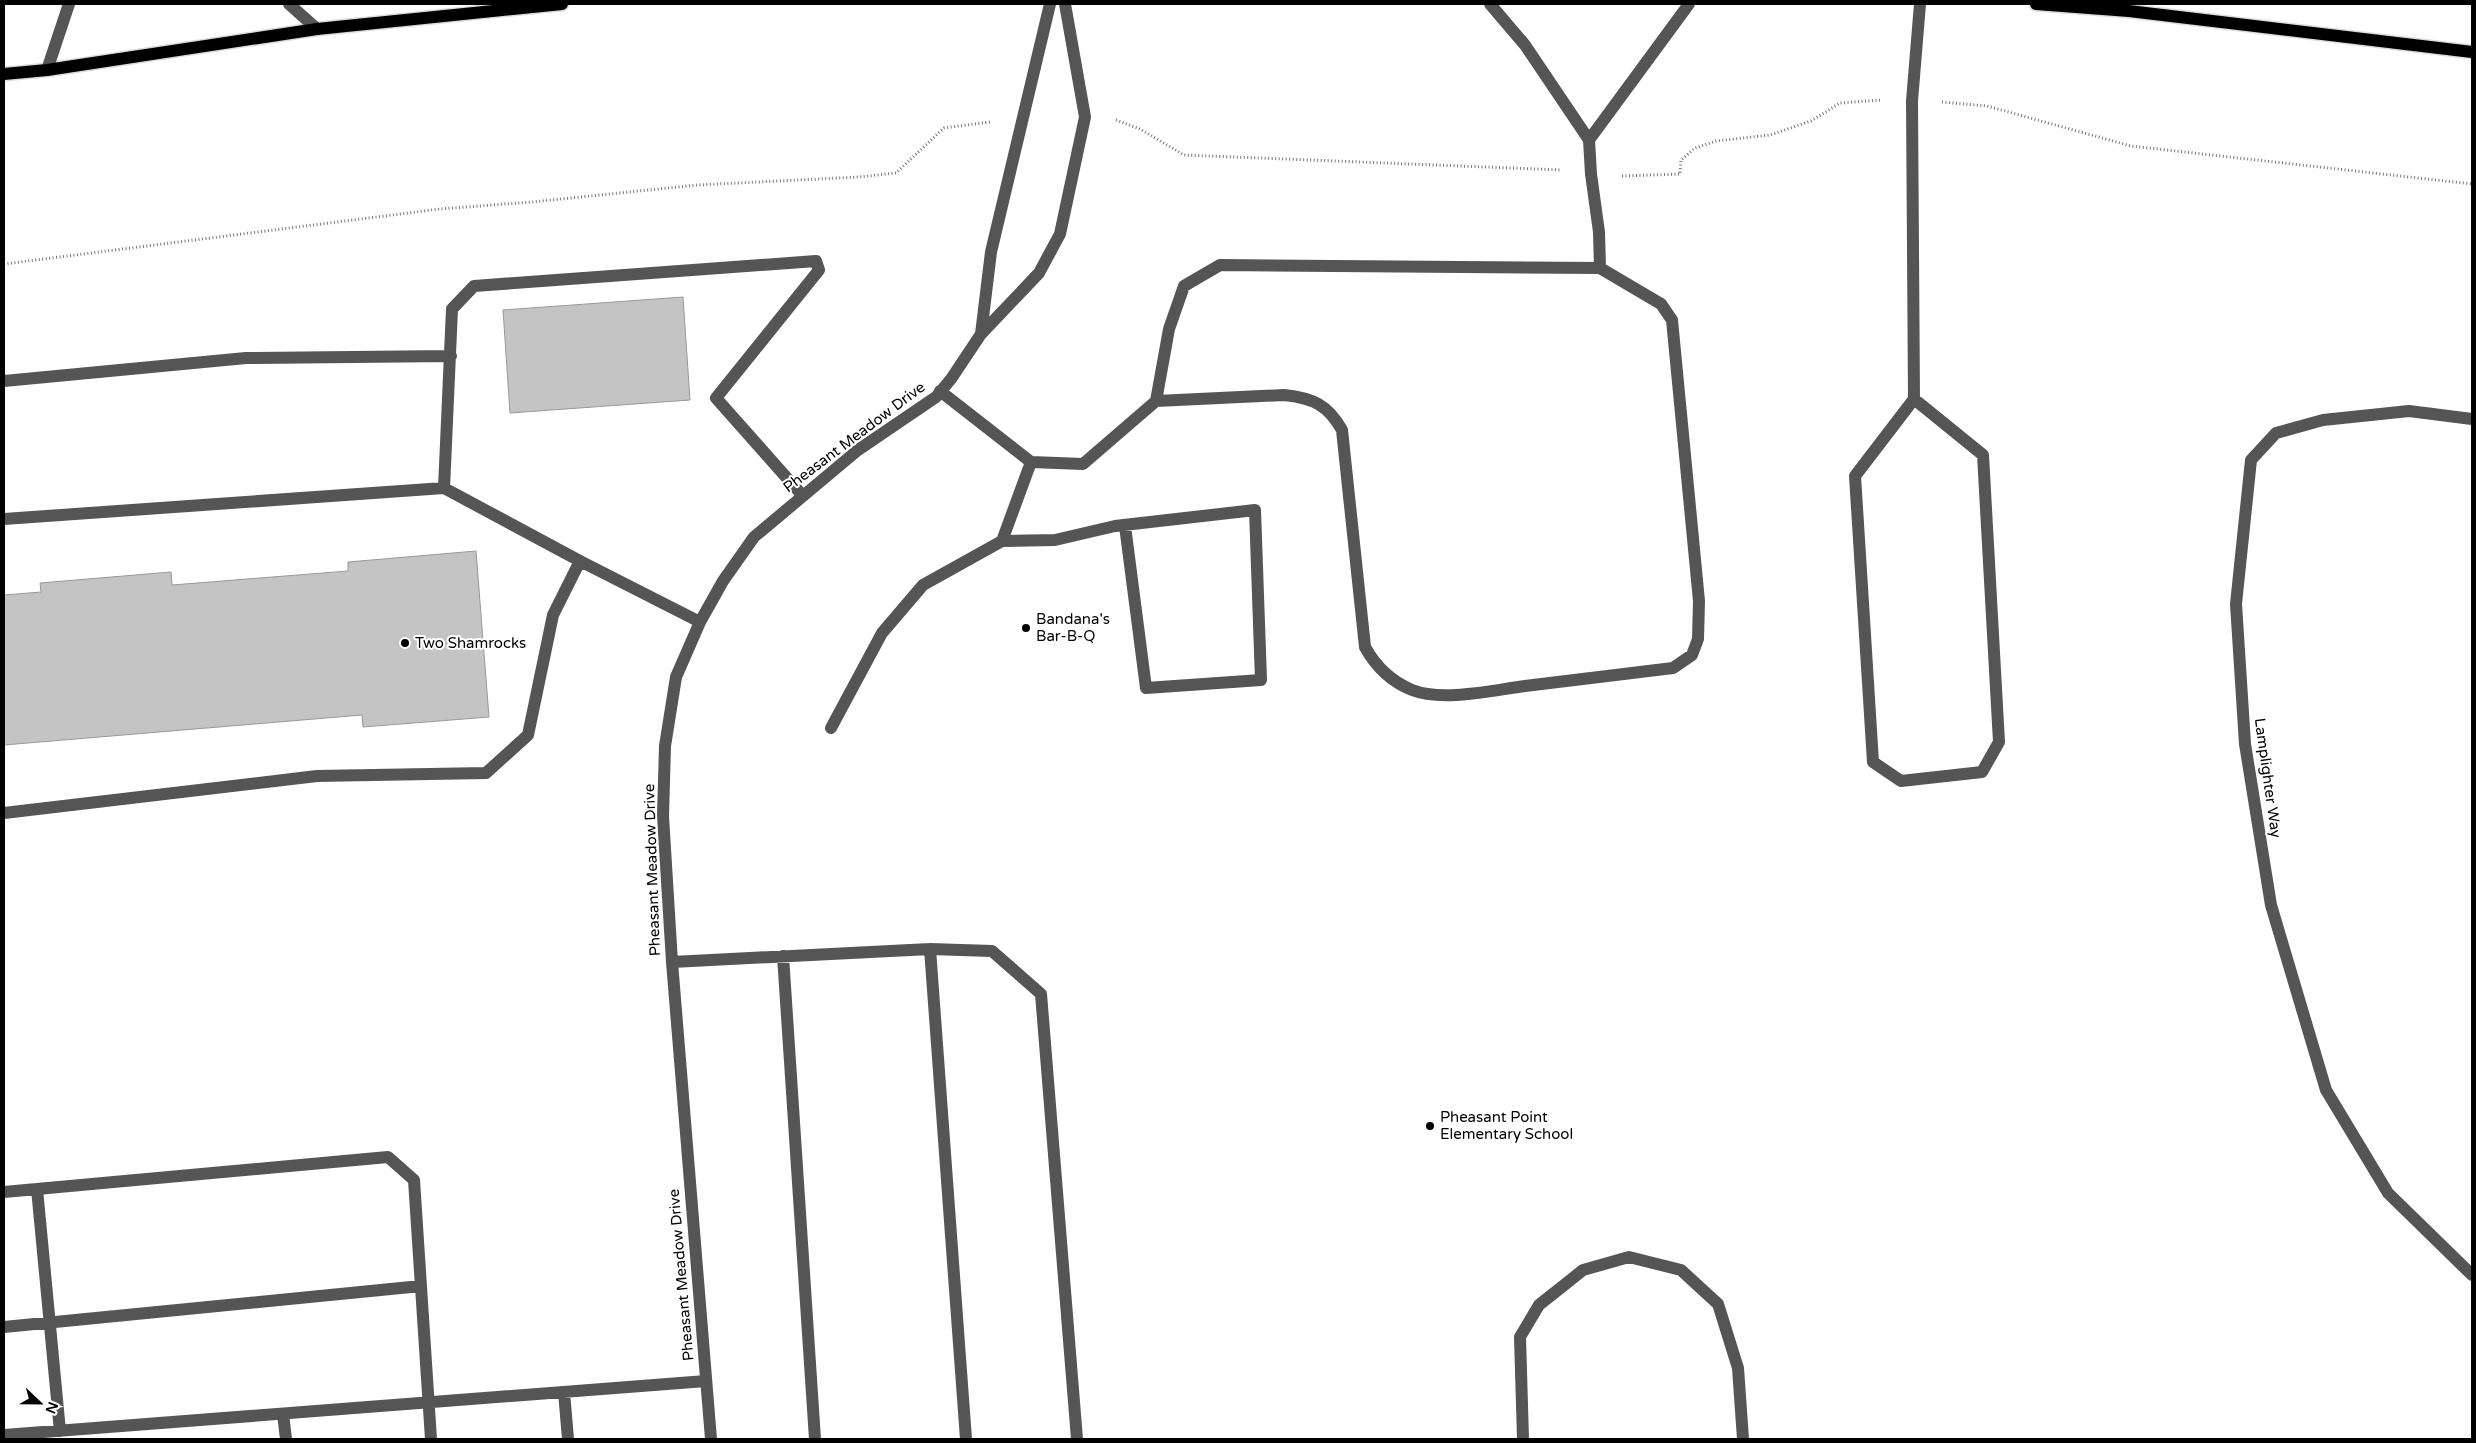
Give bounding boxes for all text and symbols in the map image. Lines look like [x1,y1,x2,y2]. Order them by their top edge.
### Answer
street label: Pheasant Meadow Drive [780,378,928,496]
place label: Bandana's Bar-B-Q [1036,610,1110,645]
marker: Bandana's Bar-B-Q [1020,622,1032,634]
place label: Two Shamrocks [415,634,526,652]
marker: Two Shamrocks [399,637,411,649]
street label: Lamplighter Way [2251,717,2285,839]
street label: Pheasant Meadow Drive [640,783,664,957]
place label: Pheasant Point Elementary School [1440,1108,1573,1143]
marker: Pheasant Point Elementary School [1424,1120,1436,1132]
street label: Pheasant Meadow Drive [665,1188,697,1362]
north arrow [15,1378,65,1428]
text: N [42,1399,62,1416]

